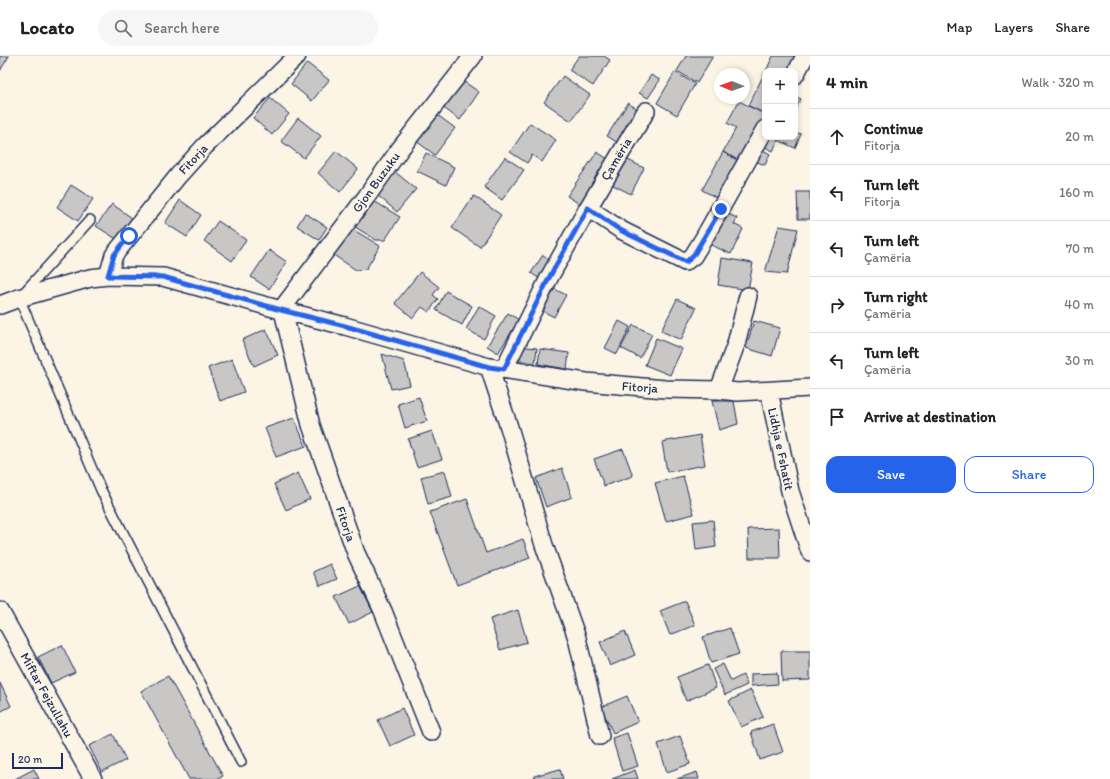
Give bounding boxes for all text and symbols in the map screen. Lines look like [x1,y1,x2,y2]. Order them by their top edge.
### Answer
search box [98,10,378,46]
text: Locato [20,16,74,39]
icon: search [112,17,134,39]
text: Search here [144,19,220,37]
text: Map [947,19,972,36]
text: Layers [994,19,1033,36]
text: Share [1055,19,1090,36]
north arrow [714,68,750,104]
map controls [762,68,798,140]
button: + [762,68,798,104]
text: 4 min [826,72,868,92]
text: Walk · 320 m [1022,75,1094,90]
button: − [762,104,798,140]
text: Continue [864,120,923,138]
icon: ahead [826,126,848,148]
text: 20 m [1065,129,1094,144]
street label: Çamëria [597,135,635,183]
text: Fitorja [864,138,900,153]
street label: Fitorja [175,140,211,177]
street label: Gjon Buzuku [349,149,403,215]
text: Turn left [864,176,919,194]
icon: left [826,182,848,204]
text: 160 m [1059,185,1094,200]
text: Fitorja [864,194,900,209]
route end [712,200,730,218]
route start [120,227,138,245]
text: Turn left [864,232,919,250]
icon: left [826,238,848,260]
text: 70 m [1066,241,1094,256]
text: Çamëria [864,250,911,265]
text: Turn right [864,288,928,306]
icon: right [826,294,848,316]
text: 40 m [1064,297,1094,312]
text: Çamëria [864,306,911,321]
text: Turn left [864,344,919,362]
icon: left [826,350,848,372]
text: 30 m [1065,353,1094,368]
text: Çamëria [864,362,911,377]
street label: Fitorja [621,378,659,396]
street label: Lidhja e Fshatit [765,406,797,492]
icon: arrive [826,406,848,428]
text: Arrive at destination [864,408,996,426]
button: Save [826,456,956,493]
button: Share [964,456,1094,493]
street label: Fitorja [333,504,359,544]
street label: Miftar Fejzullahu [17,650,77,740]
scale bar [12,751,63,770]
text: 20 m [18,753,42,766]

